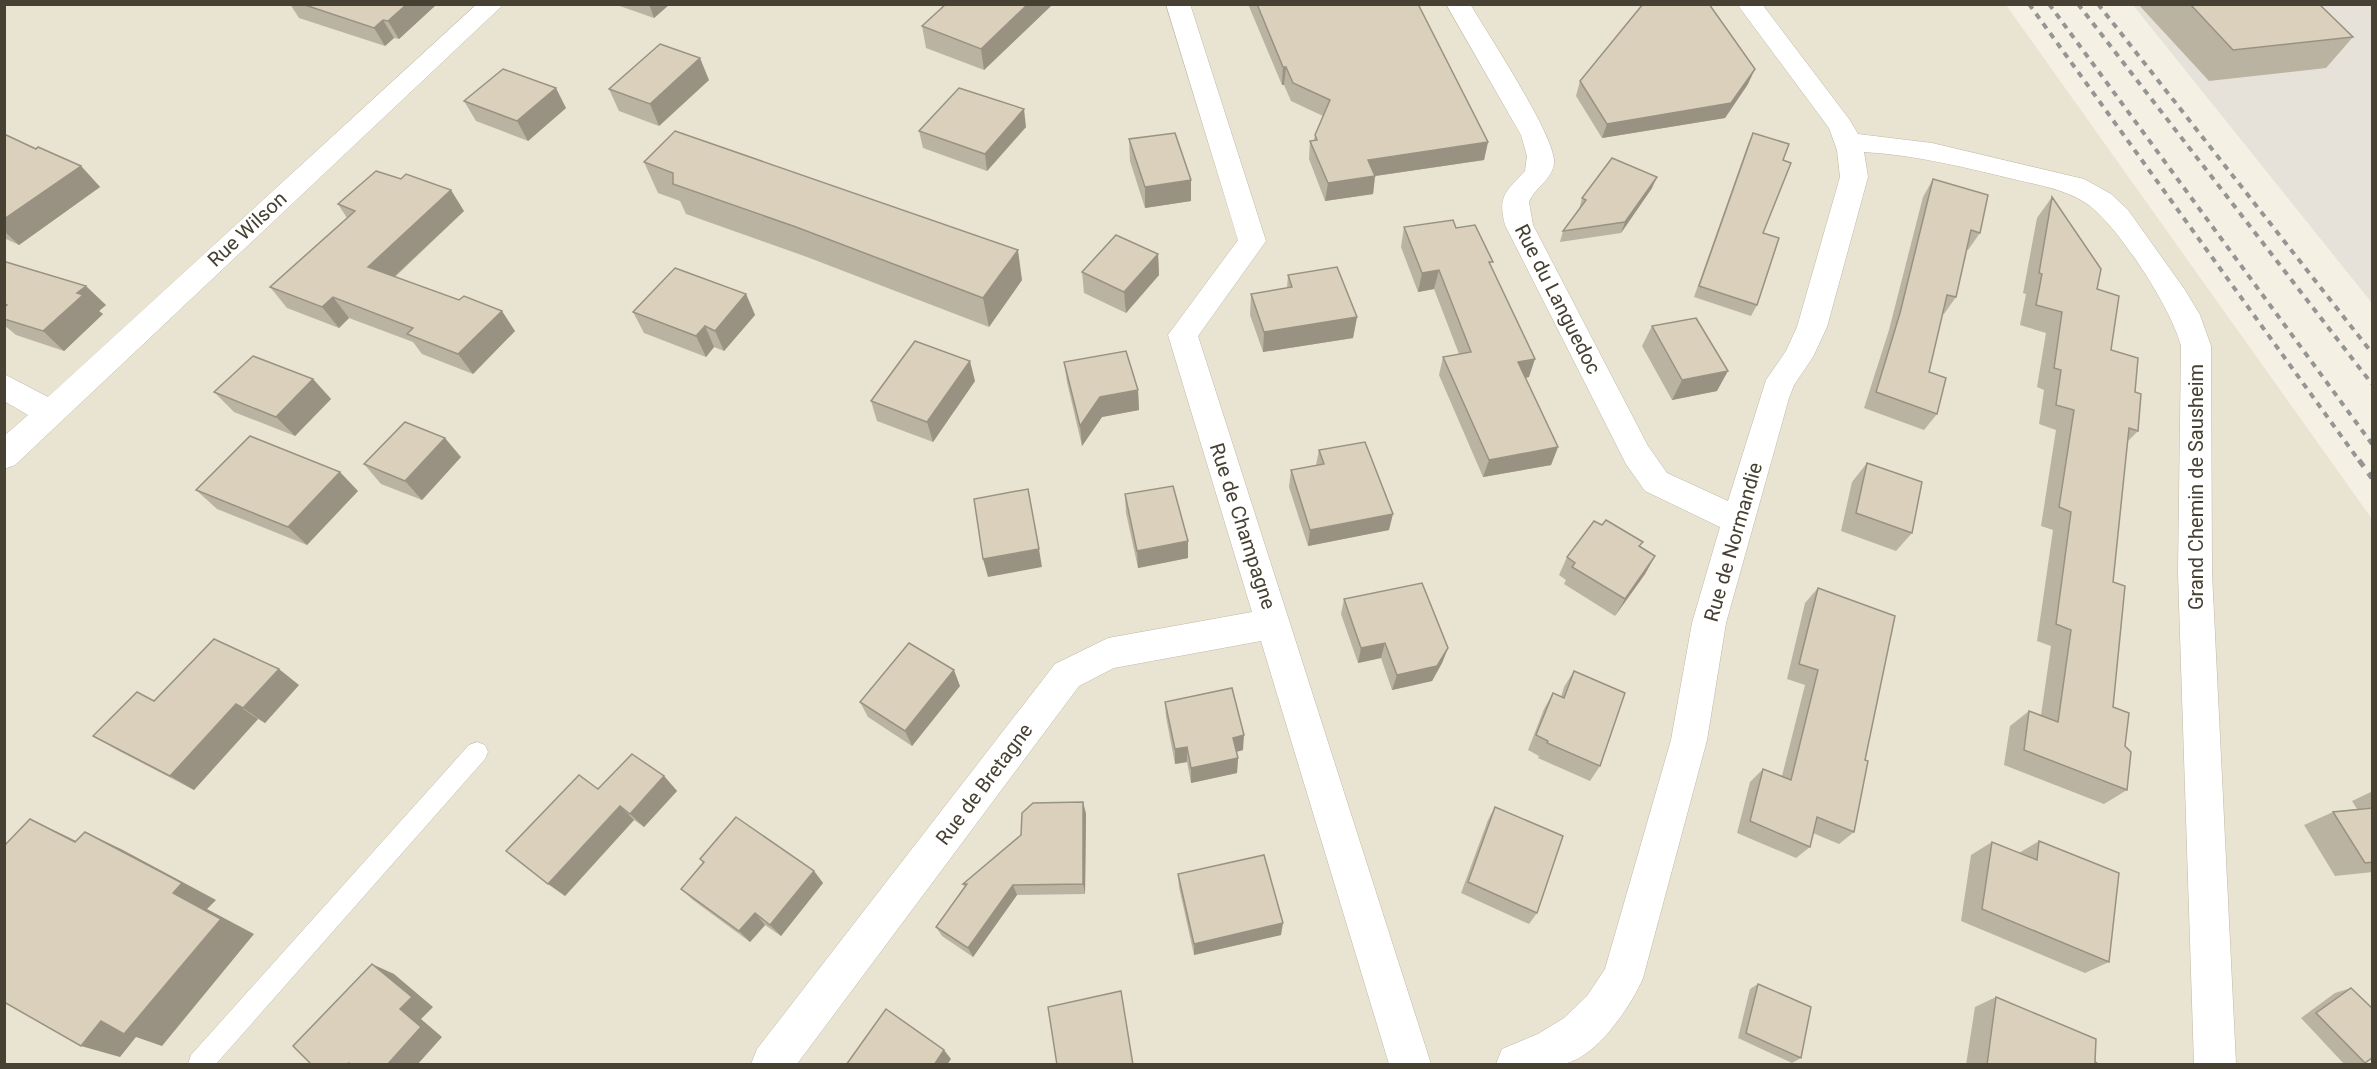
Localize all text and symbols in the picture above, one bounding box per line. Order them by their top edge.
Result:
street label: Rue Wilson [203,186,291,272]
street label: Rue du Languedoc [1510,220,1606,378]
street label: Grand Chemin de Sausheim [2184,364,2208,610]
street label: Rue de Champagne [1205,440,1281,612]
street label: Rue de Normandie [1699,460,1767,624]
street label: Rue de Bretagne [931,719,1037,849]

